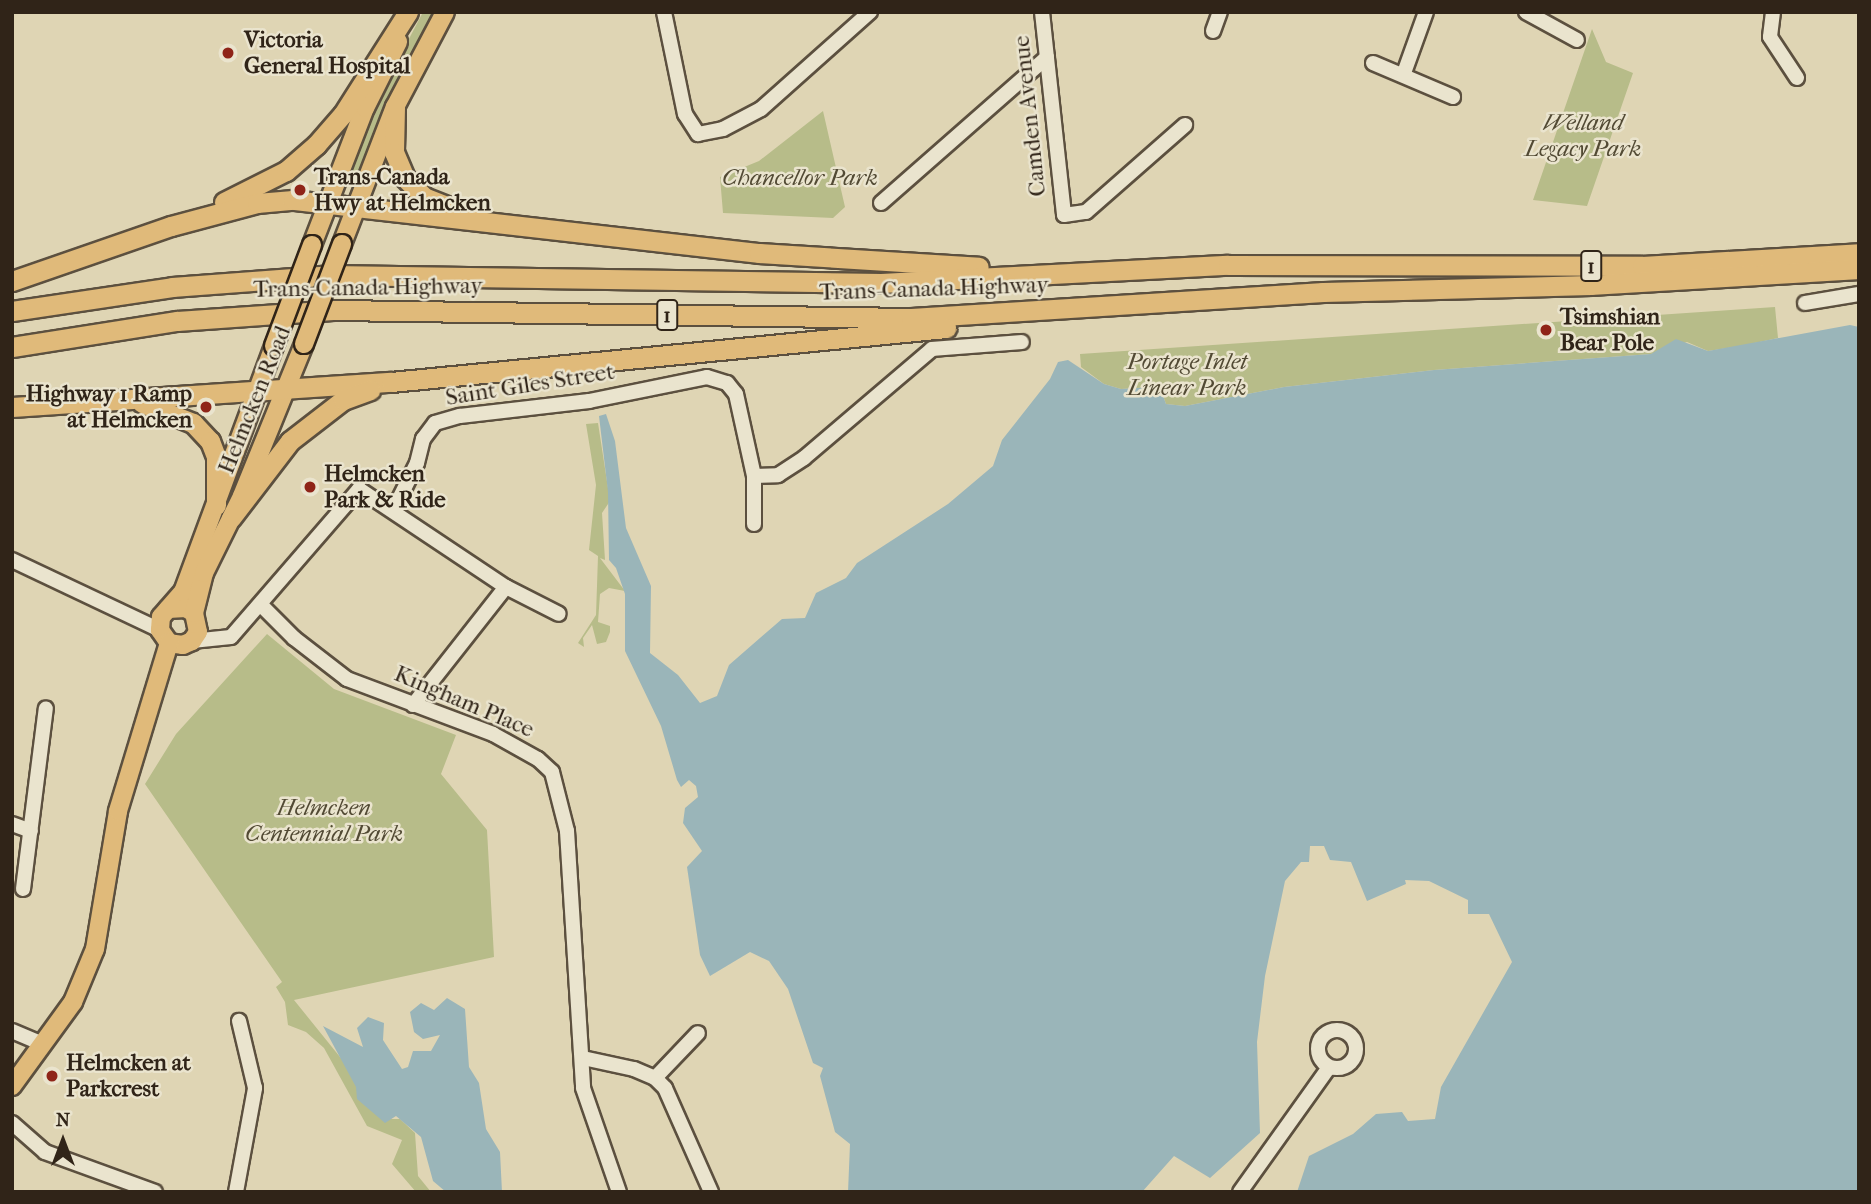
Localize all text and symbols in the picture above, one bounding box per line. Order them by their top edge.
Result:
place label: Victoria General Hospital [244,26,410,80]
street label: Camden Avenue [1008,34,1052,198]
marker: Victoria General Hospital [218,43,238,63]
park label: Welland Legacy Park [1525,109,1641,163]
place label: Trans-Canada Hwy at Helmcken [314,163,491,217]
park label: Chancellor Park [722,164,878,192]
marker: Trans-Canada Hwy at Helmcken [292,182,308,198]
road number: 1 [1579,248,1603,284]
street label: Trans-Canada Highway [819,271,1049,307]
street label: Trans-Canada Highway [253,272,483,304]
road number: 1 [655,298,679,332]
place label: Tsimshian Bear Pole [1560,303,1660,357]
street label: Helmcken Road [213,322,297,478]
marker: Tsimshian Bear Pole [1538,322,1554,338]
park label: Portage Inlet Linear Park [1127,348,1247,402]
street label: Saint Giles Street [444,358,616,412]
place label: Highway 1 Ramp at Helmcken [26,380,192,434]
marker: Highway 1 Ramp at Helmcken [198,399,214,415]
place label: Helmcken Park & Ride [324,460,446,514]
marker: Helmcken Park & Ride [302,479,318,495]
street label: Kingham Place [390,660,538,744]
park label: Helmcken Centennial Park [245,794,403,848]
place label: Helmcken at Parkcrest [66,1049,191,1103]
marker: Helmcken at Parkcrest [44,1068,60,1084]
north arrow [28,1106,98,1176]
text: N [56,1109,70,1131]

